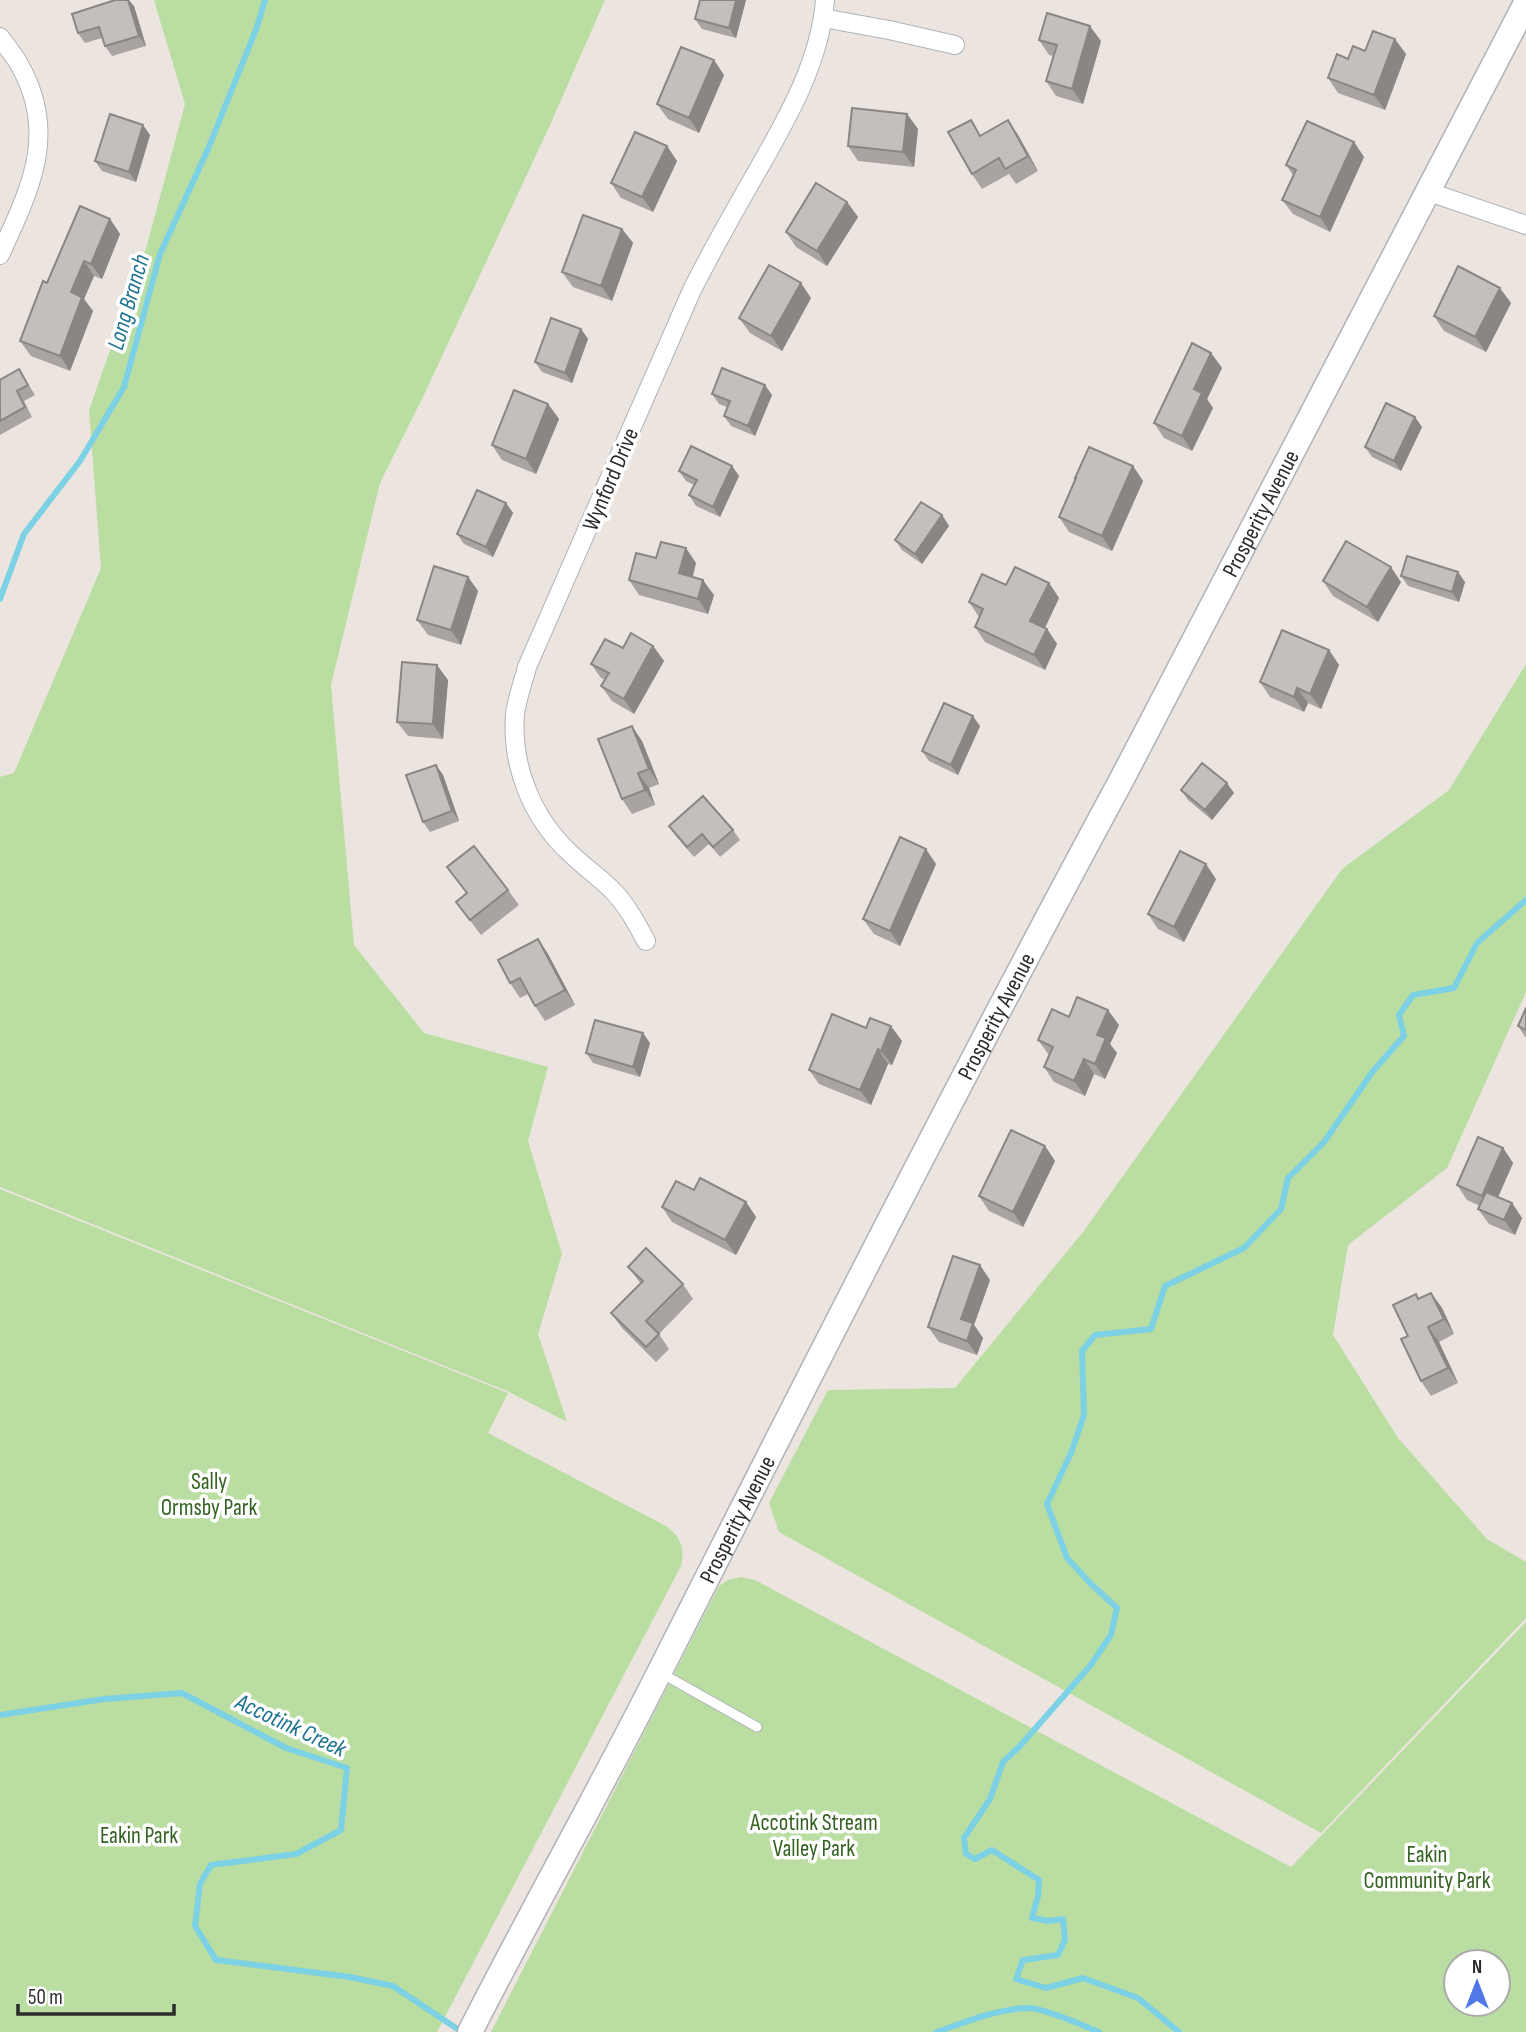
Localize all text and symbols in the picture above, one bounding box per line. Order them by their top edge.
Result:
water label: Long Branch [101,251,156,353]
street label: Wynford Drive [577,424,645,535]
street label: Prosperity Avenue [1217,446,1306,582]
street label: Prosperity Avenue [952,948,1042,1085]
street label: Prosperity Avenue [694,1451,782,1588]
park label: Sally Ormsby Park [161,1468,257,1522]
water label: Accotink Creek [230,1687,352,1764]
park label: Accotink Stream Valley Park [749,1809,878,1863]
park label: Eakin Park [100,1822,178,1850]
park label: Eakin Community Park [1363,1841,1491,1895]
north arrow [1442,1948,1512,2018]
text: N [1472,1956,1482,1979]
scale bar [18,1972,173,2016]
text: 50 m [28,1985,63,2010]

